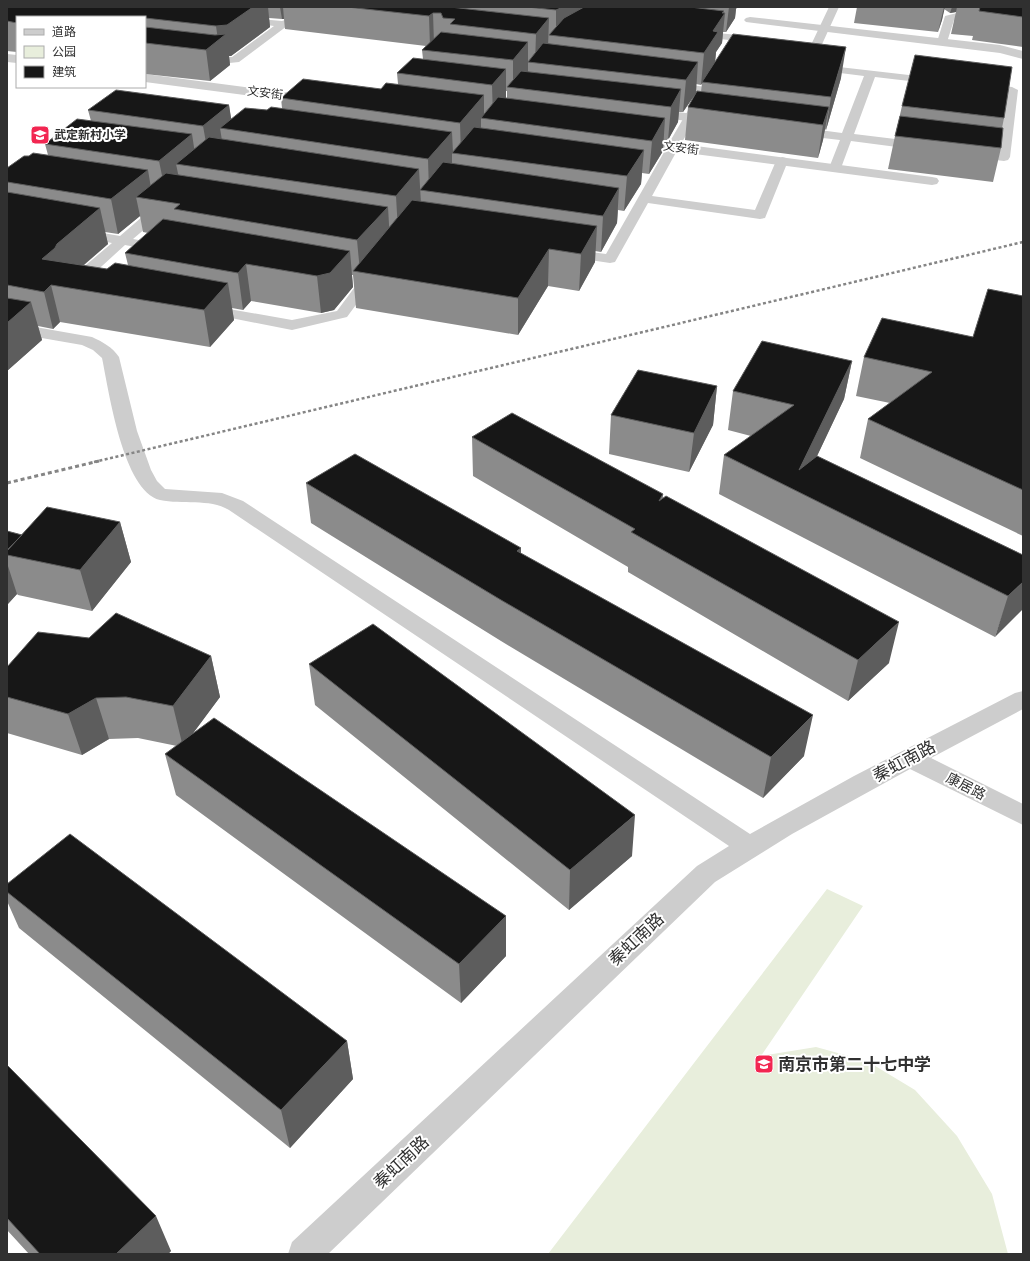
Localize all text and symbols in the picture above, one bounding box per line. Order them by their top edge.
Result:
legend [16,16,146,88]
text: 道路 [52,25,76,38]
text: 公园 [52,46,76,58]
text: 建筑 [52,65,76,78]
street label: 文安街 [246,84,284,101]
school or university icon: 武定新村小学 [29,124,51,146]
place label: 武定新村小学 [54,128,126,141]
street label: 文安街 [662,139,700,156]
street label: 秦虹南路 [870,737,938,785]
street label: 康居路 [944,770,988,803]
street label: 秦虹南路 [605,909,667,969]
school or university icon: 南京市第二十七中学 [753,1053,775,1075]
place label: 南京市第二十七中学 [778,1055,931,1073]
street label: 秦虹南路 [370,1132,432,1192]

